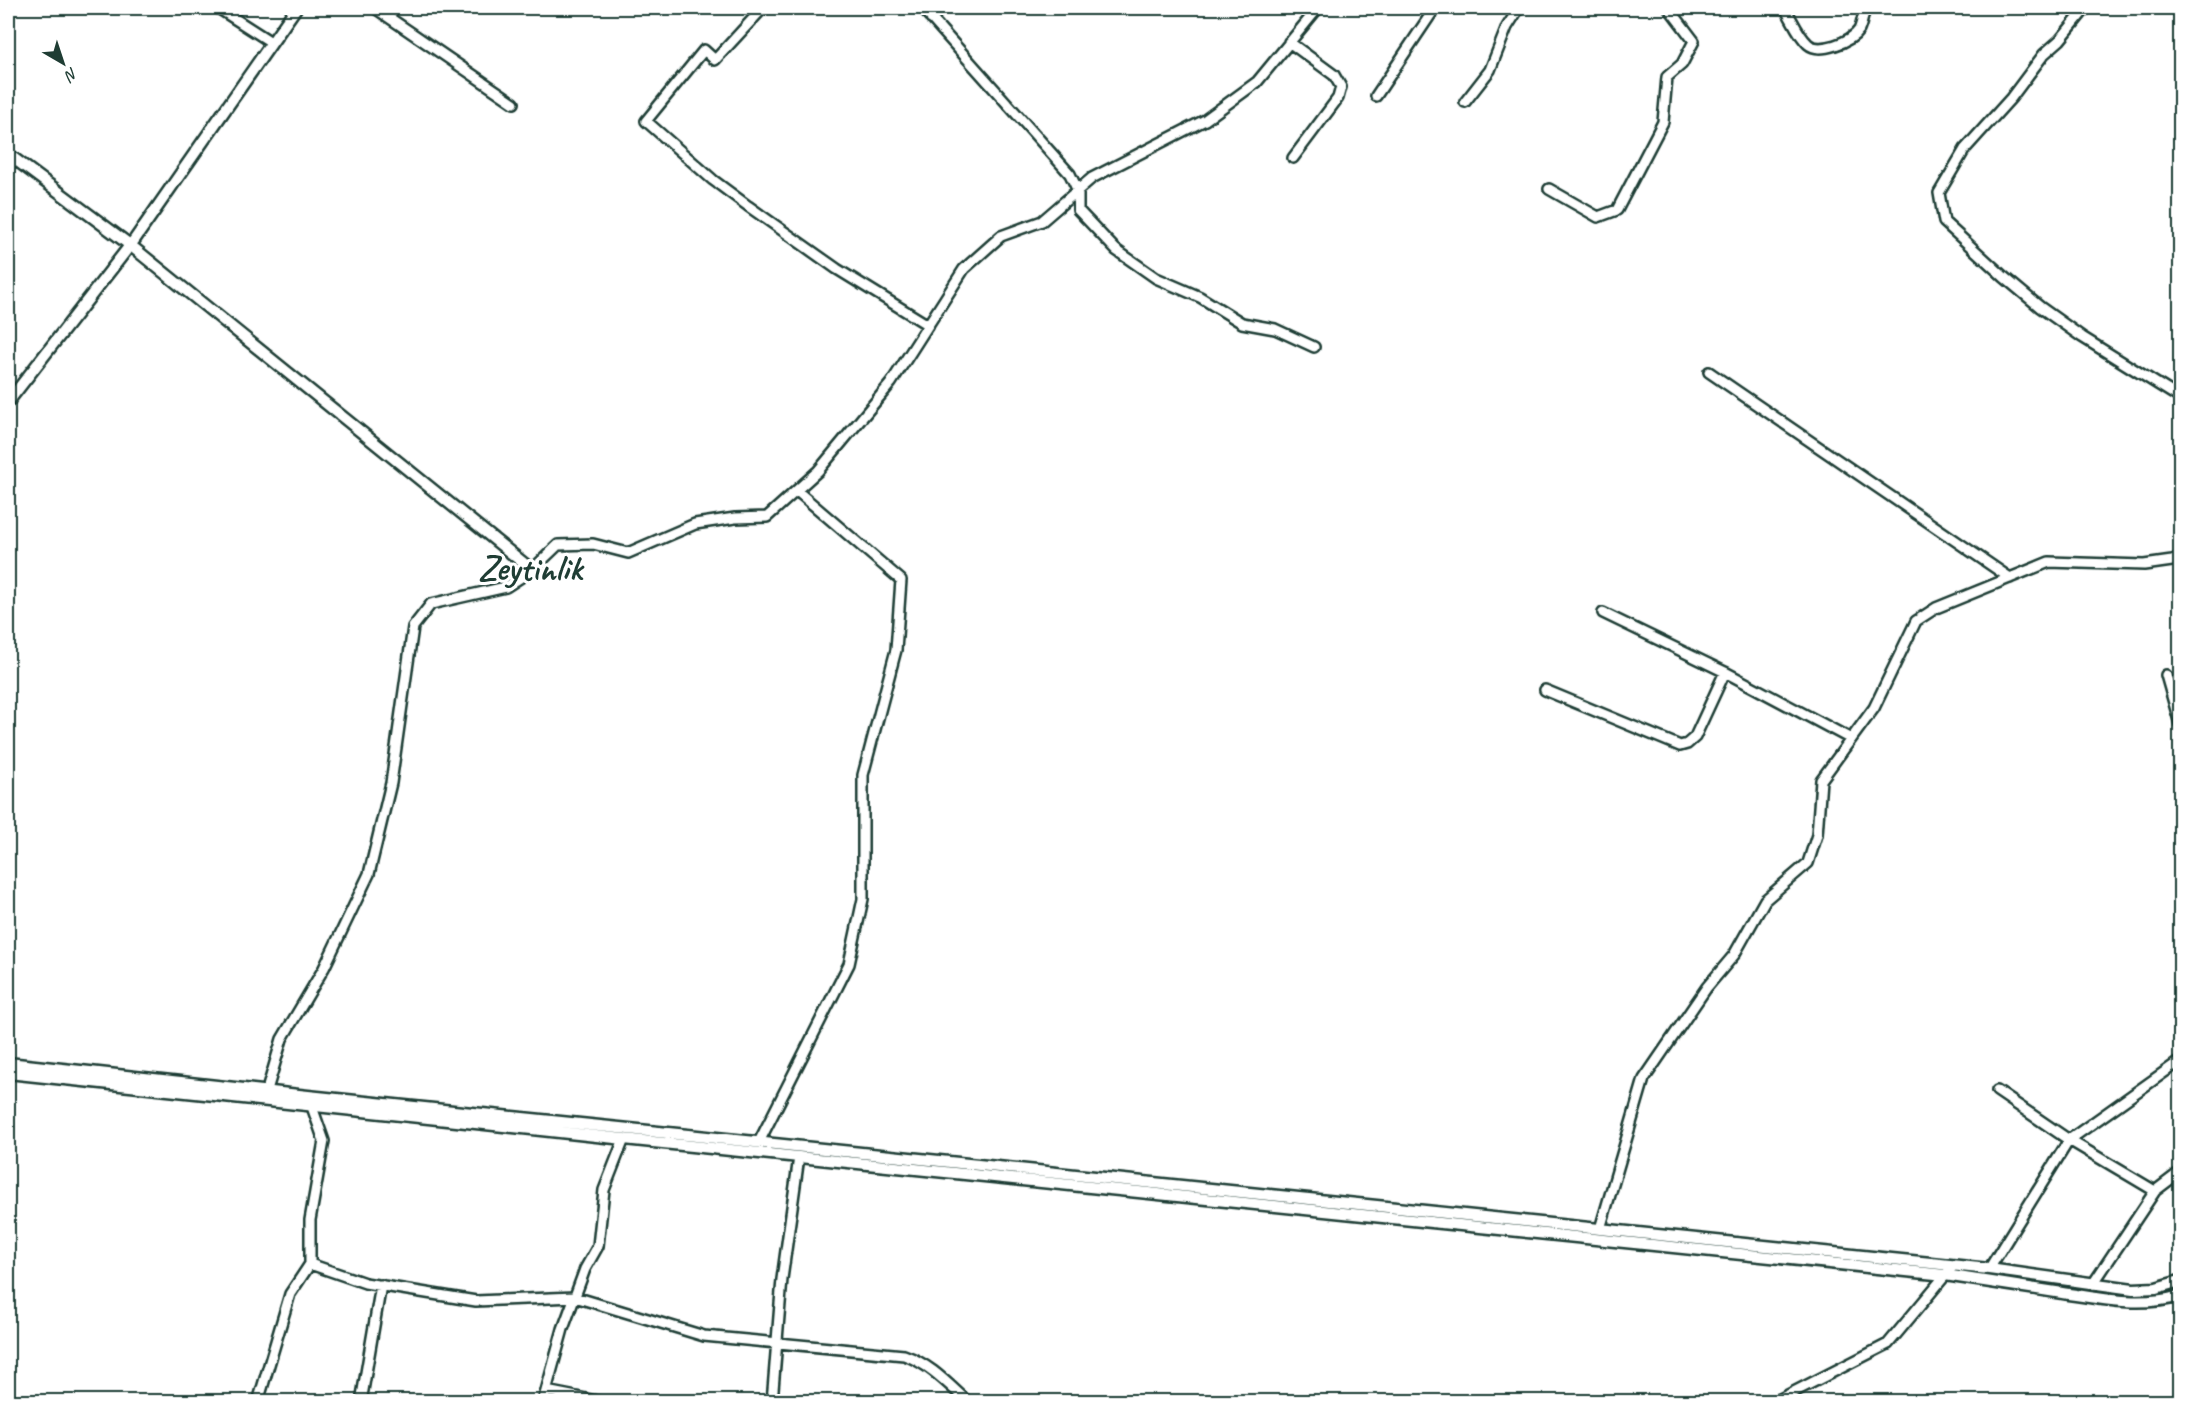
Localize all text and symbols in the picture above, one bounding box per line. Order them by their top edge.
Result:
north arrow [33,33,93,93]
text: N [59,63,82,87]
district label: Zeytinlik [478,545,586,591]

